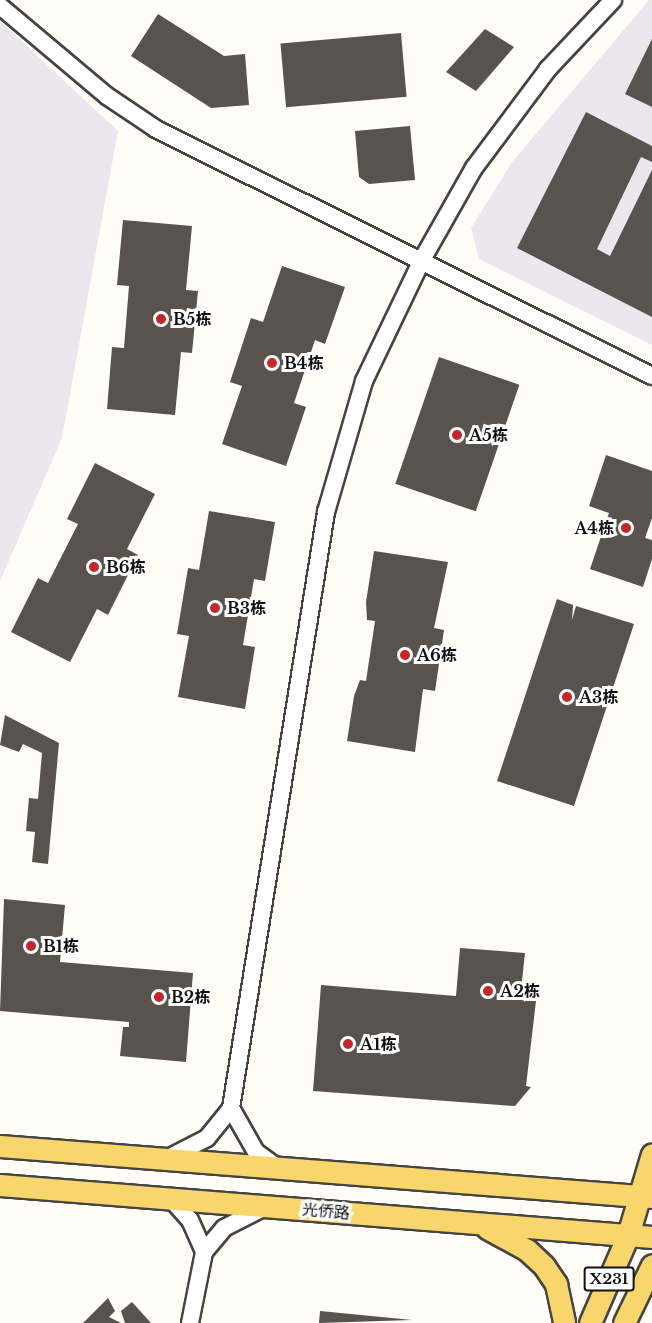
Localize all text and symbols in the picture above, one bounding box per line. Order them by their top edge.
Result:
place label: B5栋 [173,309,211,329]
marker: B5栋 [154,312,168,326]
place label: B4栋 [284,353,323,373]
marker: B4栋 [265,356,279,370]
place label: A5栋 [469,425,508,445]
marker: A5栋 [450,428,464,442]
place label: A4栋 [574,518,614,538]
marker: A4栋 [619,521,633,535]
place label: B6栋 [106,557,146,577]
marker: B6栋 [87,560,101,574]
place label: B3栋 [227,598,266,618]
marker: B3栋 [208,601,222,615]
place label: A6栋 [417,645,457,665]
marker: A6栋 [398,648,412,662]
place label: A3栋 [579,687,618,707]
marker: A3栋 [560,690,574,704]
place label: B1栋 [43,936,79,956]
marker: B1栋 [24,939,38,953]
place label: A2栋 [500,981,540,1001]
marker: A2栋 [481,984,495,998]
place label: B2栋 [171,987,210,1007]
marker: B2栋 [152,990,166,1004]
place label: A1栋 [360,1034,396,1054]
marker: A1栋 [341,1037,355,1051]
street label: 光侨路 [301,1199,351,1223]
road number: X231 [584,1267,634,1291]

